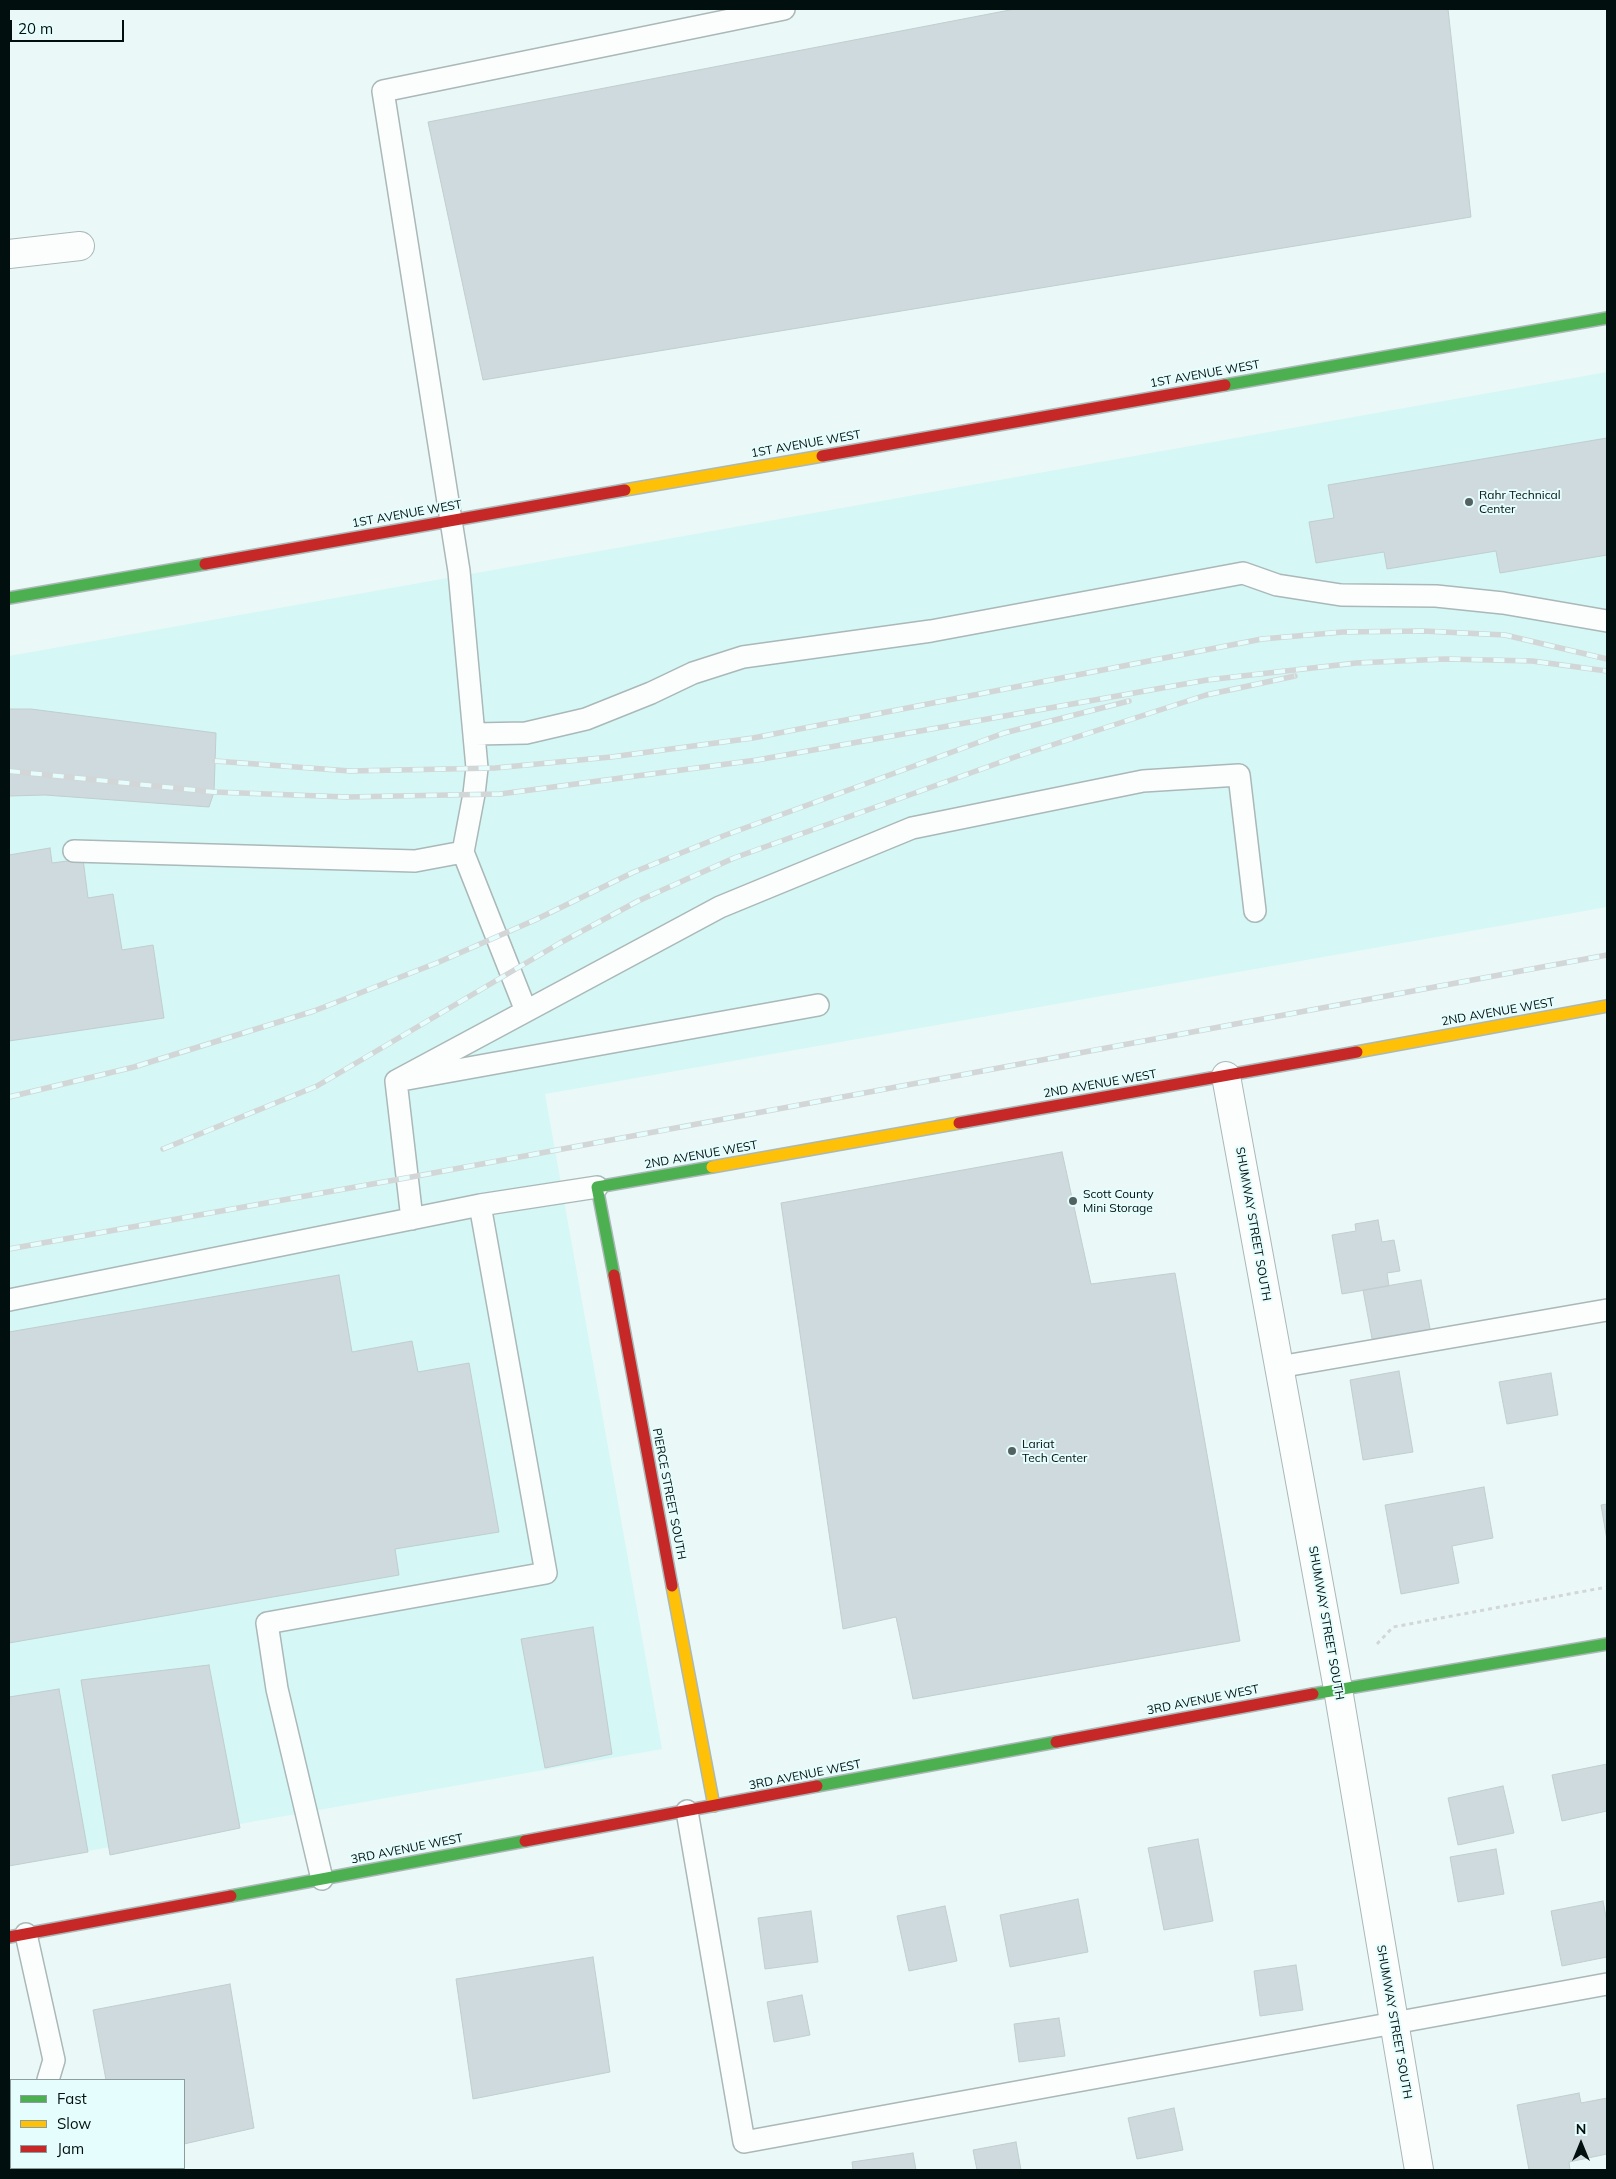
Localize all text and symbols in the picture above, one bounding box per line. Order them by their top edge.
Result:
scale bar [12,10,126,42]
text: 20 m [18,19,53,38]
street label: 1ST AVENUE WEST [1149,357,1261,391]
street label: 1ST AVENUE WEST [750,427,862,461]
place label: Rahr Technical Center [1479,488,1561,516]
marker: Rahr Technical Center [1463,496,1475,508]
street label: 1ST AVENUE WEST [351,497,463,531]
street label: 2ND AVENUE WEST [1440,995,1556,1029]
street label: 2ND AVENUE WEST [1042,1067,1158,1101]
street label: 2ND AVENUE WEST [643,1138,759,1172]
street label: SHUMWAY STREET SOUTH [1232,1146,1274,1302]
place label: Scott County Mini Storage [1083,1187,1154,1215]
marker: Scott County Mini Storage [1067,1195,1079,1207]
street label: PIERCE STREET SOUTH [649,1427,689,1561]
place label: Lariat Tech Center [1022,1437,1087,1465]
marker: Lariat Tech Center [1006,1445,1018,1457]
street label: SHUMWAY STREET SOUTH [1305,1545,1347,1701]
street label: 3RD AVENUE WEST [1146,1682,1260,1718]
street label: 3RD AVENUE WEST [748,1757,862,1793]
street label: 3RD AVENUE WEST [350,1831,464,1867]
street label: SHUMWAY STREET SOUTH [1373,1944,1415,2100]
legend [10,2079,185,2169]
text: Fast [57,2089,87,2108]
text: Slow [57,2114,91,2133]
north arrow [1556,2119,1606,2169]
text: N [1576,2120,1586,2138]
text: Jam [57,2139,84,2158]

